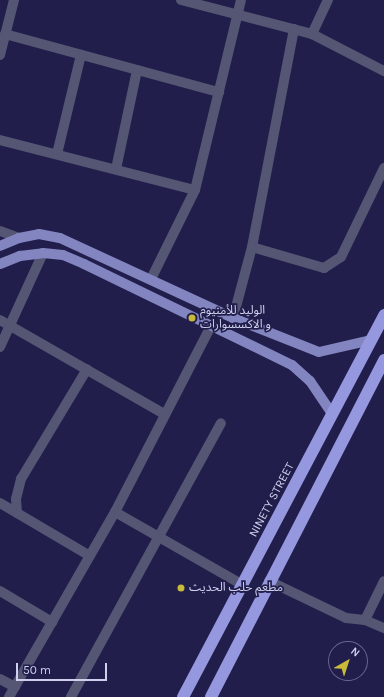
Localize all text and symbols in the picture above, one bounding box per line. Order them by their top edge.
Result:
place label: الوليد للأمنيوم و الاكسسوارات [200,304,271,332]
marker: الوليد للأمنيوم و الاكسسوارات [187,313,197,323]
street label: NINETY STREET [246,460,298,540]
place label: مطعم حلب الحديث [189,581,283,595]
marker: مطعم حلب الحديث [176,583,186,593]
north arrow [328,641,368,681]
text: N [348,645,362,660]
scale bar [18,655,109,681]
text: 50 m [23,663,51,677]

